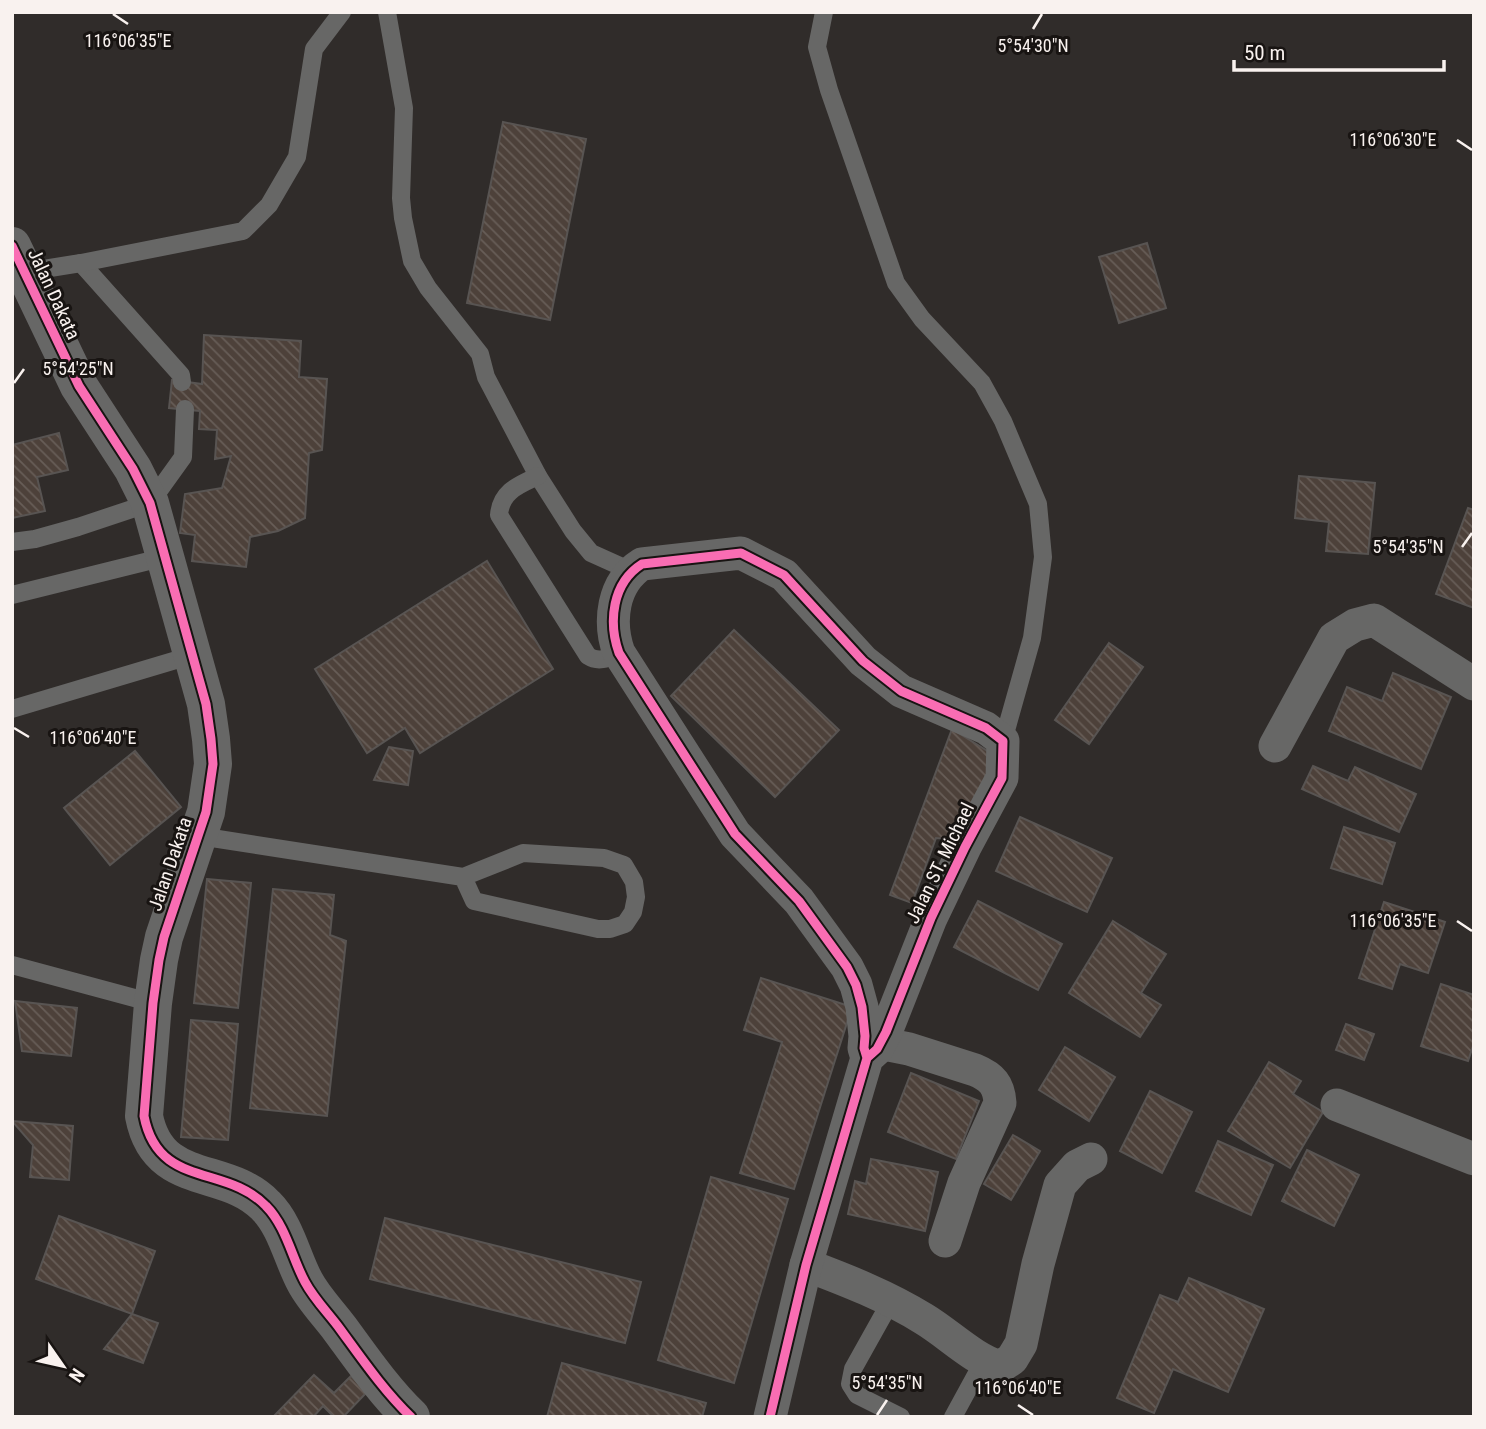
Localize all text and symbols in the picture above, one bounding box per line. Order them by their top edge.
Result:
scale bar [1234,28,1444,72]
text: 116°06'35"E [85,30,171,51]
text: 5°54'30"N [997,35,1069,56]
text: 50 m [1244,41,1285,65]
text: 116°06'30"E [1350,129,1436,150]
street label: Jalan Dakata [23,245,85,343]
text: 5°54'25"N [42,358,114,379]
text: 5°54'35"N [1372,536,1444,557]
text: 116°06'40"E [50,727,136,748]
street label: Jalan ST. Michael [901,799,979,927]
street label: Jalan Dakata [143,814,197,914]
text: 116°06'35"E [1350,910,1436,931]
north arrow [28,1331,98,1401]
text: N [64,1364,89,1386]
text: 5°54'35"N [851,1372,923,1393]
text: 116°06'40"E [975,1377,1061,1398]

